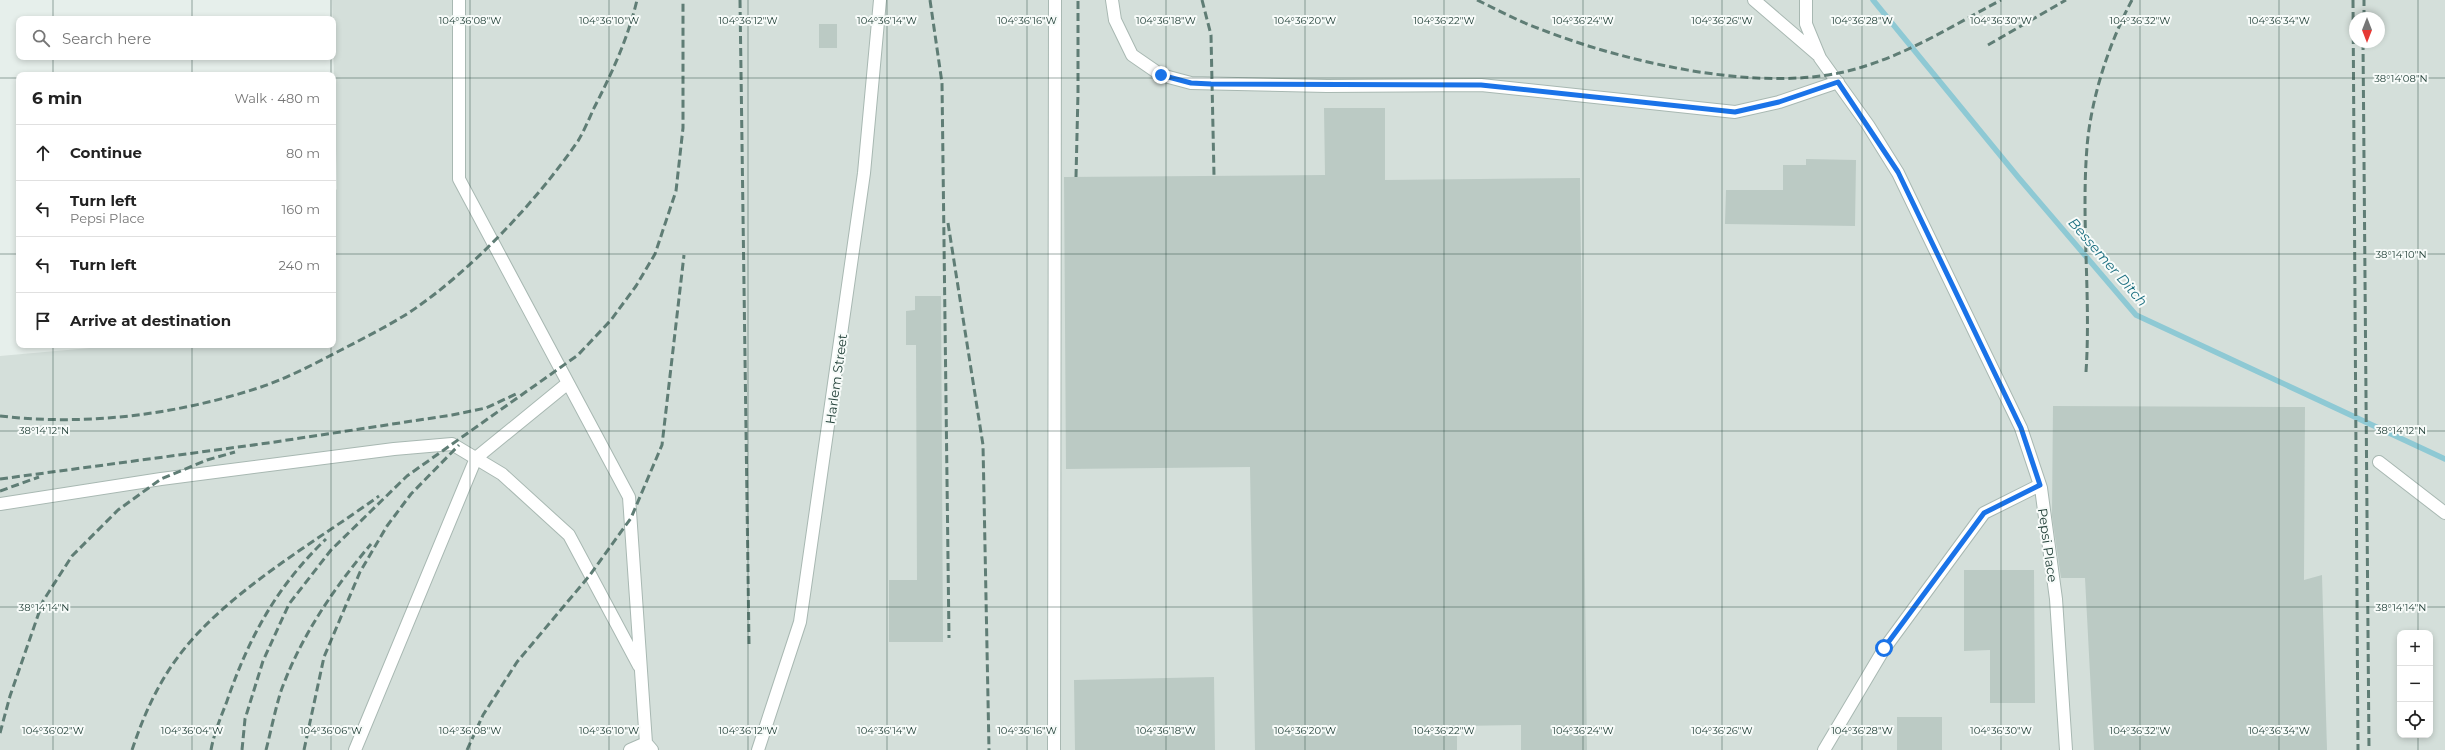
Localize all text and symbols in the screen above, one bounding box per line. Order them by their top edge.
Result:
north arrow [2349,12,2385,48]
text: 104°36'08"W [439,14,501,27]
text: 104°36'10"W [579,14,639,27]
text: 104°36'12"W [718,14,778,27]
text: 104°36'14"W [857,14,917,27]
text: 104°36'16"W [997,14,1057,27]
text: 104°36'18"W [1136,14,1196,27]
text: 104°36'20"W [1274,14,1336,27]
text: 104°36'22"W [1413,14,1475,27]
text: 104°36'24"W [1552,14,1614,27]
text: 104°36'26"W [1691,14,1753,27]
text: 104°36'28"W [1831,14,1893,27]
text: 104°36'30"W [1970,14,2032,27]
text: 104°36'32"W [2110,14,2170,27]
text: 104°36'34"W [2248,14,2310,27]
search box [16,16,336,60]
icon: search [30,27,52,49]
text: Search here [62,29,151,48]
route end [1152,66,1170,84]
text: 38°14'08"N [2374,72,2428,85]
text: 6 min [32,88,82,108]
text: Walk · 480 m [234,90,320,106]
icon: ahead [32,142,54,164]
text: Continue [70,143,142,162]
text: 80 m [286,145,320,161]
text: Turn left [70,191,137,210]
icon: left [32,198,54,220]
text: 160 m [282,201,320,217]
text: Pepsi Place [70,210,145,226]
water label: Bessemer Ditch [2065,214,2151,310]
text: 38°14'10"N [2375,248,2427,261]
icon: left [32,254,54,276]
text: Turn left [70,255,137,274]
text: 240 m [279,257,320,273]
icon: arrive [32,310,54,332]
text: Arrive at destination [70,311,231,330]
street label: Harlem Street [822,333,850,425]
text: 38°14'12"N [19,424,69,437]
text: 38°14'12"N [2376,424,2426,437]
street label: Pepsi Place [2035,507,2061,583]
text: 38°14'14"N [19,601,69,614]
text: 38°14'14"N [2376,601,2426,614]
map controls [2397,630,2433,738]
button: + [2397,630,2433,666]
route start [1875,639,1893,657]
button: − [2397,666,2433,702]
button: locate [2397,702,2433,738]
text: 104°36'02"W [22,724,84,737]
text: 104°36'04"W [161,724,223,737]
text: 104°36'06"W [300,724,362,737]
text: 104°36'08"W [439,724,501,737]
text: 104°36'10"W [579,724,639,737]
text: 104°36'12"W [718,724,778,737]
text: 104°36'14"W [857,724,917,737]
text: 104°36'16"W [997,724,1057,737]
text: 104°36'18"W [1136,724,1196,737]
text: 104°36'20"W [1274,724,1336,737]
text: 104°36'22"W [1413,724,1475,737]
text: 104°36'24"W [1552,724,1614,737]
text: 104°36'26"W [1691,724,1753,737]
text: 104°36'28"W [1831,724,1893,737]
text: 104°36'30"W [1970,724,2032,737]
text: 104°36'32"W [2110,724,2170,737]
text: 104°36'34"W [2248,724,2310,737]

